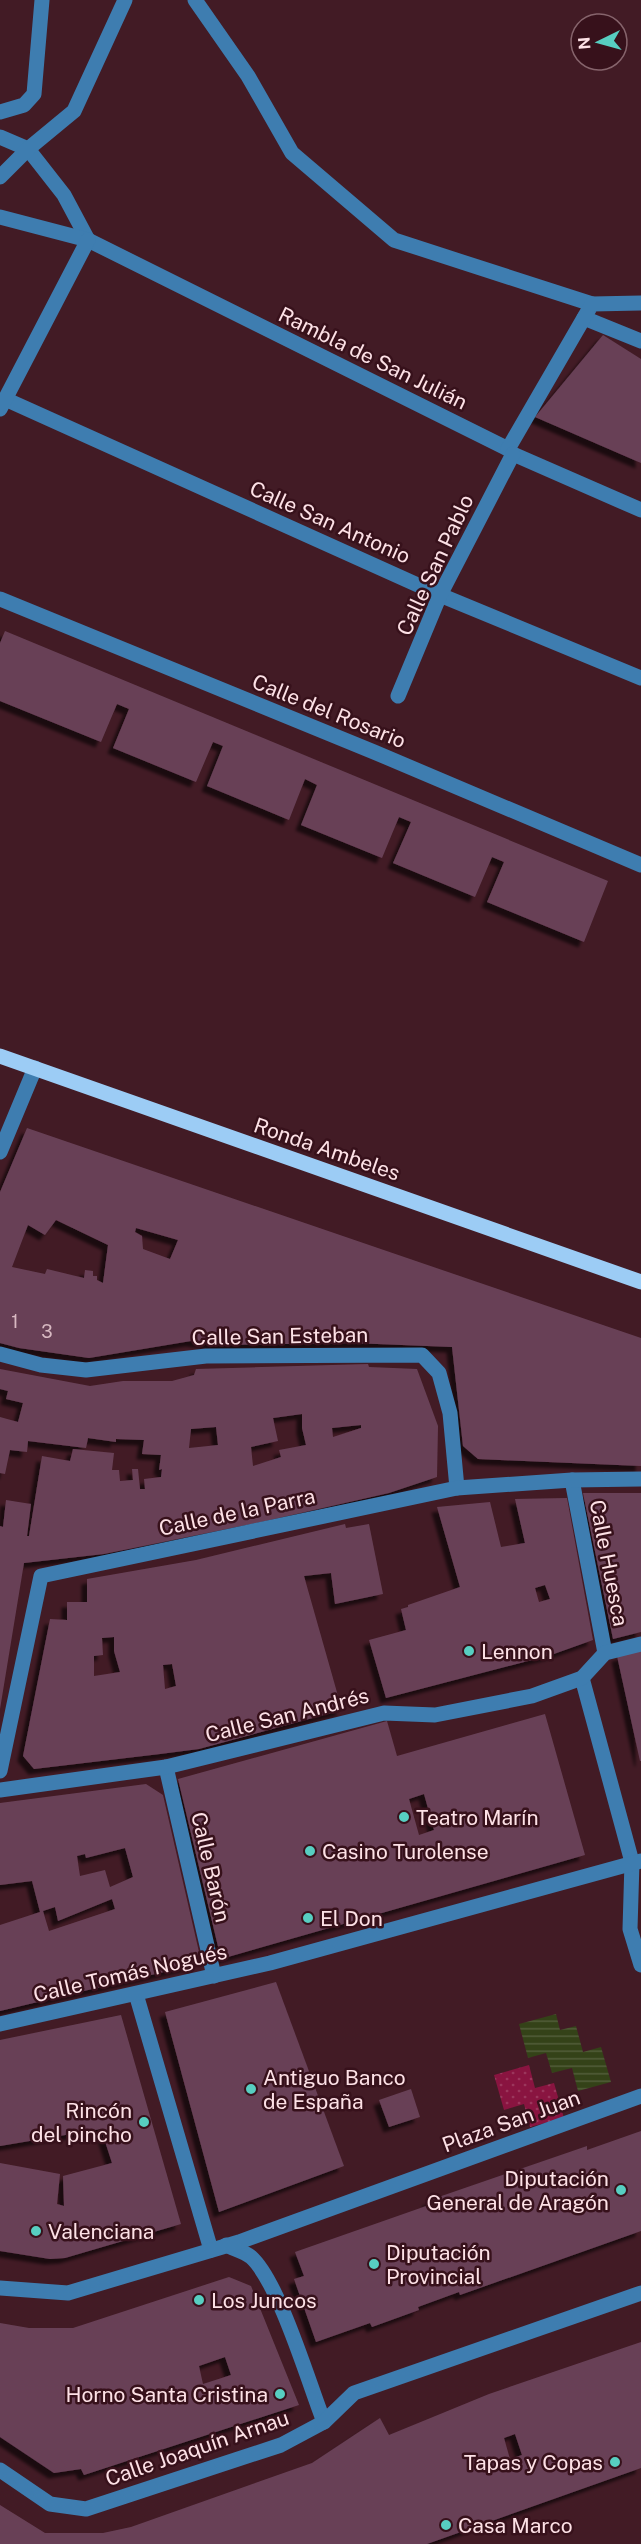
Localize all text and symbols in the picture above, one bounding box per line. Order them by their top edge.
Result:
north arrow [569,12,629,72]
text: N [575,36,595,50]
street label: Rambla de San Julián [275,301,471,415]
street label: Calle San Antonio [246,475,414,569]
street label: Calle San Pablo [391,491,479,639]
street label: Calle del Rosario [249,669,409,753]
street label: Ronda Ambeles [251,1112,403,1186]
house number: 1 [11,1311,19,1332]
house number: 3 [41,1321,53,1342]
street label: Calle San Esteban [191,1322,369,1350]
street label: Calle de la Parra [157,1483,317,1541]
street label: Calle Huesca [584,1498,634,1628]
place label: Lennon [481,1639,553,1664]
marker: Lennon [462,1644,476,1658]
street label: Calle San Andrés [203,1683,371,1747]
place label: Teatro Marín [416,1805,539,1830]
street label: Calle Barón [186,1809,236,1925]
marker: Teatro Marín [397,1810,411,1824]
place label: Casino Turolense [322,1839,489,1864]
marker: Casino Turolense [303,1844,317,1858]
place label: El Don [320,1906,383,1931]
marker: El Don [301,1911,315,1925]
street label: Calle Tomás Nogués [31,1939,229,2007]
place label: Antiguo Banco de España [263,2065,406,2114]
marker: Antiguo Banco de España [244,2082,258,2096]
street label: Plaza San Juan [439,2084,583,2158]
place label: Rincón del pincho [31,2098,132,2147]
marker: Rincón del pincho [137,2115,151,2129]
place label: Diputación General de Aragón [427,2166,609,2215]
marker: Diputación General de Aragón [614,2183,628,2197]
place label: Valenciana [48,2219,154,2244]
marker: Valenciana [29,2224,43,2238]
place label: Diputación Provincial [386,2240,491,2289]
marker: Diputación Provincial [367,2257,381,2271]
place label: Los Juncos [211,2288,317,2313]
marker: Los Juncos [192,2293,206,2307]
place label: Horno Santa Cristina [65,2382,268,2407]
marker: Horno Santa Cristina [273,2387,287,2401]
street label: Calle Joaquín Arnau [102,2405,292,2491]
place label: Tapas y Copas [464,2450,603,2475]
marker: Tapas y Copas [608,2455,622,2469]
place label: Casa Marco [458,2513,573,2538]
marker: Casa Marco [439,2518,453,2532]

